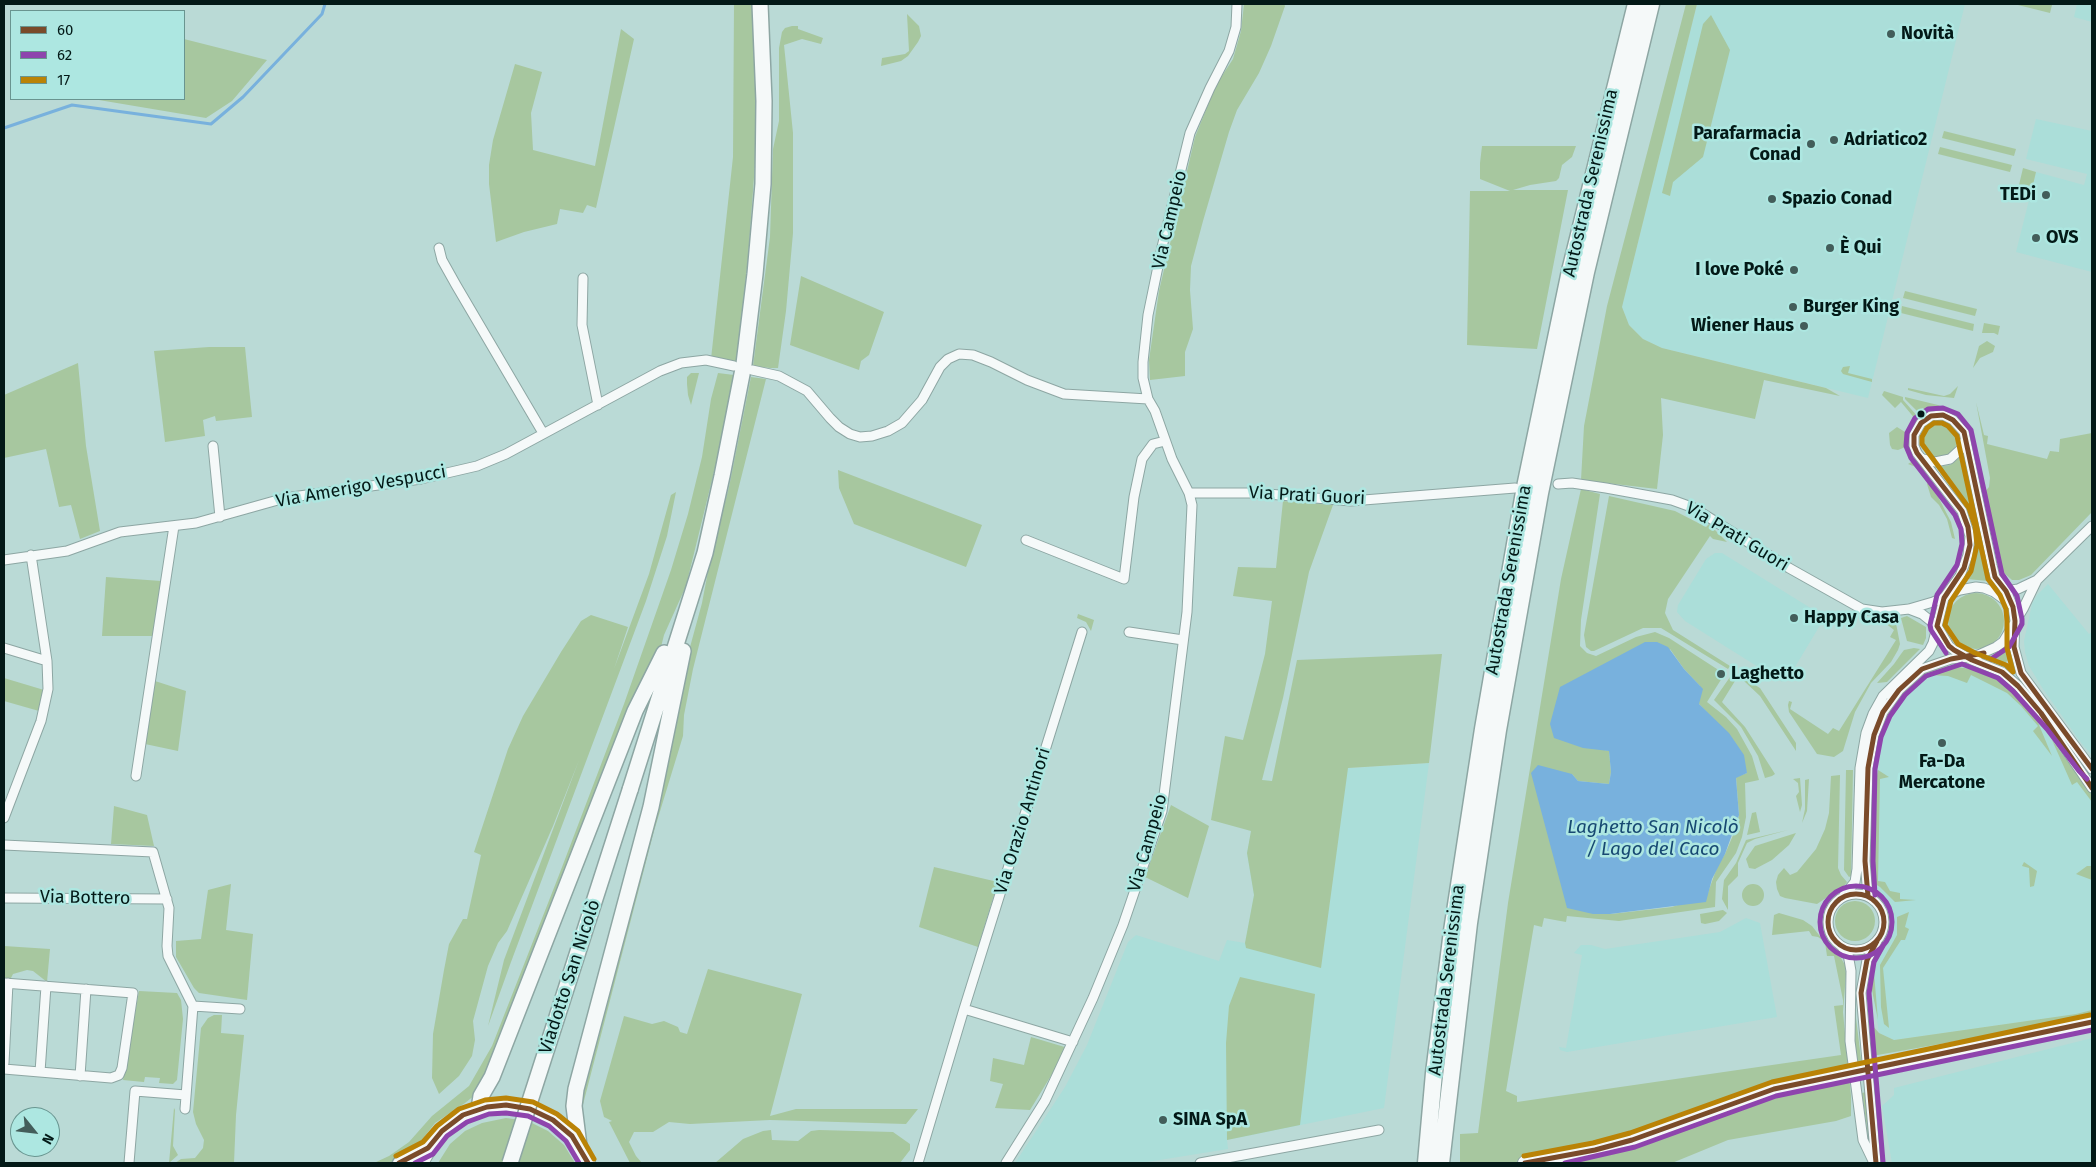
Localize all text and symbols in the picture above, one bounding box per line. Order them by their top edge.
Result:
legend [10,10,185,100]
text: 60 [57,21,73,39]
place label: Novità [1901,23,1954,45]
marker: Novità [1885,28,1897,40]
text: 62 [57,46,72,64]
text: 17 [57,71,70,89]
street label: Autostrada Serenissima [1559,87,1623,279]
place label: Parafarmacia Conad [1693,123,1801,166]
place label: Adriatico2 [1844,129,1927,151]
marker: Adriatico2 [1828,134,1840,146]
marker: Parafarmacia Conad [1805,138,1817,150]
street label: Via Campeio [1148,168,1192,272]
place label: TEDi [2000,184,2036,206]
place label: Spazio Conad [1782,188,1892,210]
marker: TEDi [2040,189,2052,201]
marker: Spazio Conad [1766,193,1778,205]
place label: OVS [2046,227,2079,249]
marker: OVS [2030,232,2042,244]
place label: È Qui [1840,237,1882,259]
marker: È Qui [1824,242,1836,254]
place label: I love Poké [1695,259,1784,281]
marker: I love Poké [1788,264,1800,276]
place label: Burger King [1803,296,1899,318]
marker: Burger King [1787,301,1799,313]
place label: Wiener Haus [1691,315,1794,337]
marker: Wiener Haus [1798,320,1810,332]
unlabelled marker [1916,409,1926,419]
street label: Via Amerigo Vespucci [274,461,448,513]
street label: Via Prati Guori [1248,482,1366,510]
street label: Autostrada Serenissima [1482,483,1536,677]
street label: Via Prati Guori [1681,498,1793,576]
place label: Happy Casa [1804,607,1899,629]
marker: Happy Casa [1788,612,1800,624]
place label: Laghetto [1731,663,1804,685]
marker: Laghetto [1715,668,1727,680]
marker: Fa-Da Mercatone [1936,737,1948,749]
street label: Via Orazio Antinori [990,745,1056,897]
place label: Fa-Da Mercatone [1899,751,1985,794]
street label: Via Campeio [1124,792,1172,894]
water label: Laghetto San Nicolò / Lago del Caco [1567,817,1739,861]
street label: Autostrada Serenissima [1425,883,1469,1077]
street label: Via Bottero [40,886,130,910]
street label: Viadotto San Nicolò [535,897,605,1057]
north arrow [10,1107,60,1157]
place label: SINA SpA [1173,1109,1247,1131]
marker: SINA SpA [1157,1114,1169,1126]
text: N [38,1131,57,1147]

